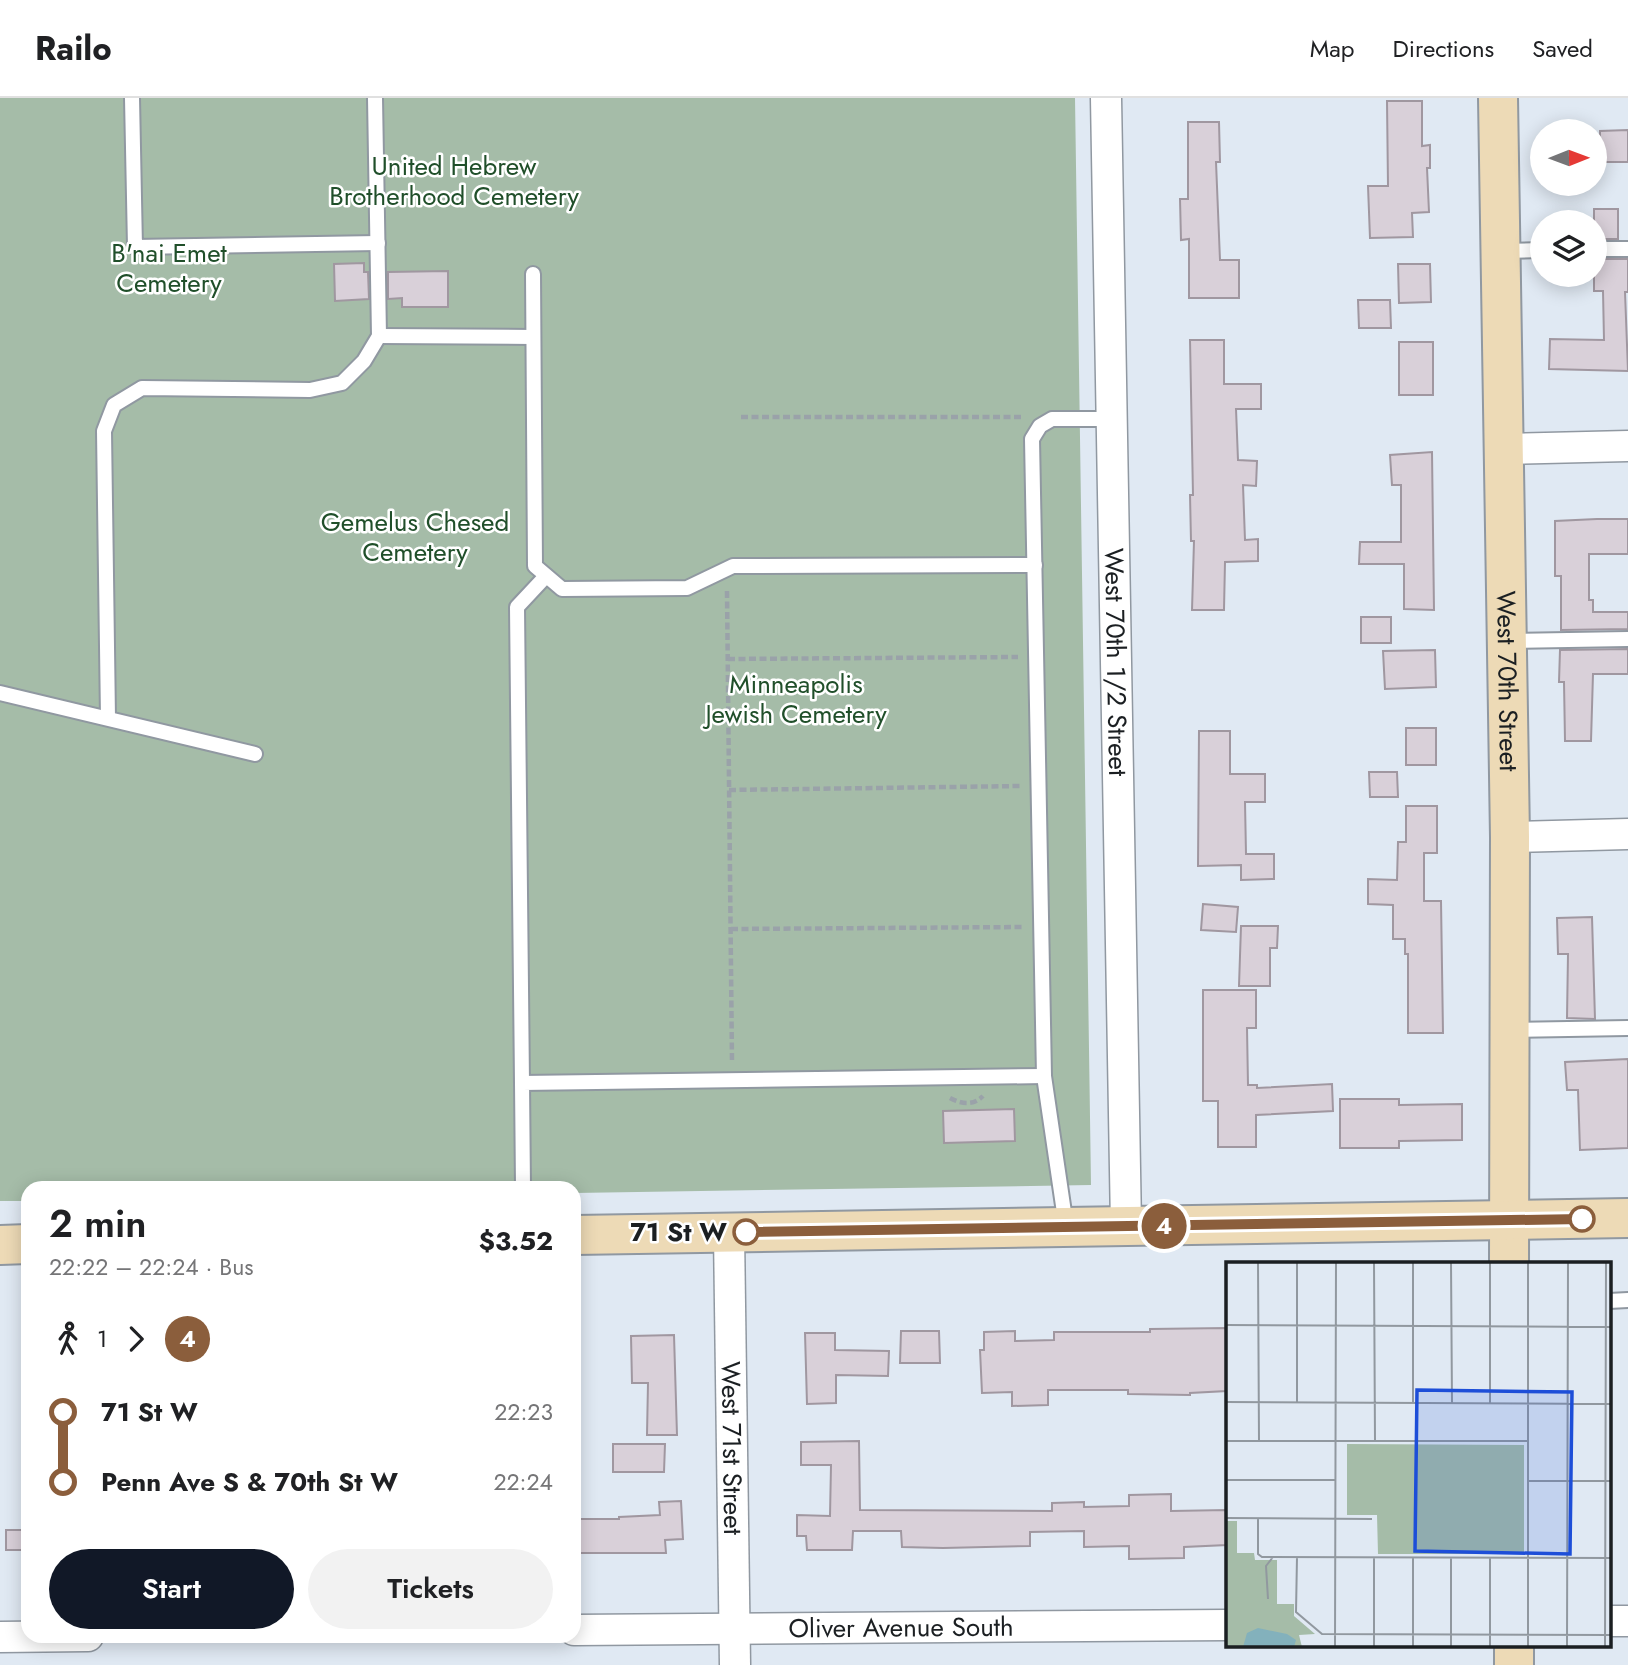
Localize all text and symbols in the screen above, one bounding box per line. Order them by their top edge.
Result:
text: Railo [35,25,112,72]
text: Map [1310,31,1355,66]
text: Directions [1393,31,1494,66]
text: Saved [1532,31,1593,66]
north arrow [1530,119,1606,196]
map controls [1530,119,1607,287]
park label: United Hebrew Brotherhood Cemetery [329,147,579,215]
button: layers [1530,210,1607,287]
park label: B'nai Emet Cemetery [111,234,228,302]
park label: Gemelus Chesed Cemetery [321,503,509,571]
street label: West 70th 1/2 Street [1095,547,1137,777]
street label: West 70th Street [1487,590,1528,772]
park label: Minneapolis Jewish Cemetery [702,665,887,733]
text: 2 min [49,1196,147,1251]
line badge: 4 [1141,1203,1187,1249]
unlabelled marker [1569,1206,1595,1232]
text: 4 [1156,1208,1172,1243]
place label: 71 St W [630,1213,727,1251]
marker: 71 St W [733,1219,759,1245]
text: $3.52 [479,1222,553,1260]
text: 22:22 – 22:24 · Bus [49,1250,254,1284]
inset map [1226,1262,1610,1648]
icon: walk [49,1320,87,1358]
icon: forward [117,1320,155,1358]
text: 4 [179,1321,196,1356]
text: 1 [97,1322,107,1356]
street label: West 71st Street [712,1361,752,1536]
text: 71 St W [101,1393,198,1431]
text: 22:23 [494,1395,553,1429]
text: Penn Ave S & 70th St W [101,1463,398,1501]
text: 22:24 [493,1465,553,1499]
button: Start [49,1549,294,1629]
button: Tickets [308,1549,553,1629]
street label: Oliver Avenue South [788,1608,1014,1647]

